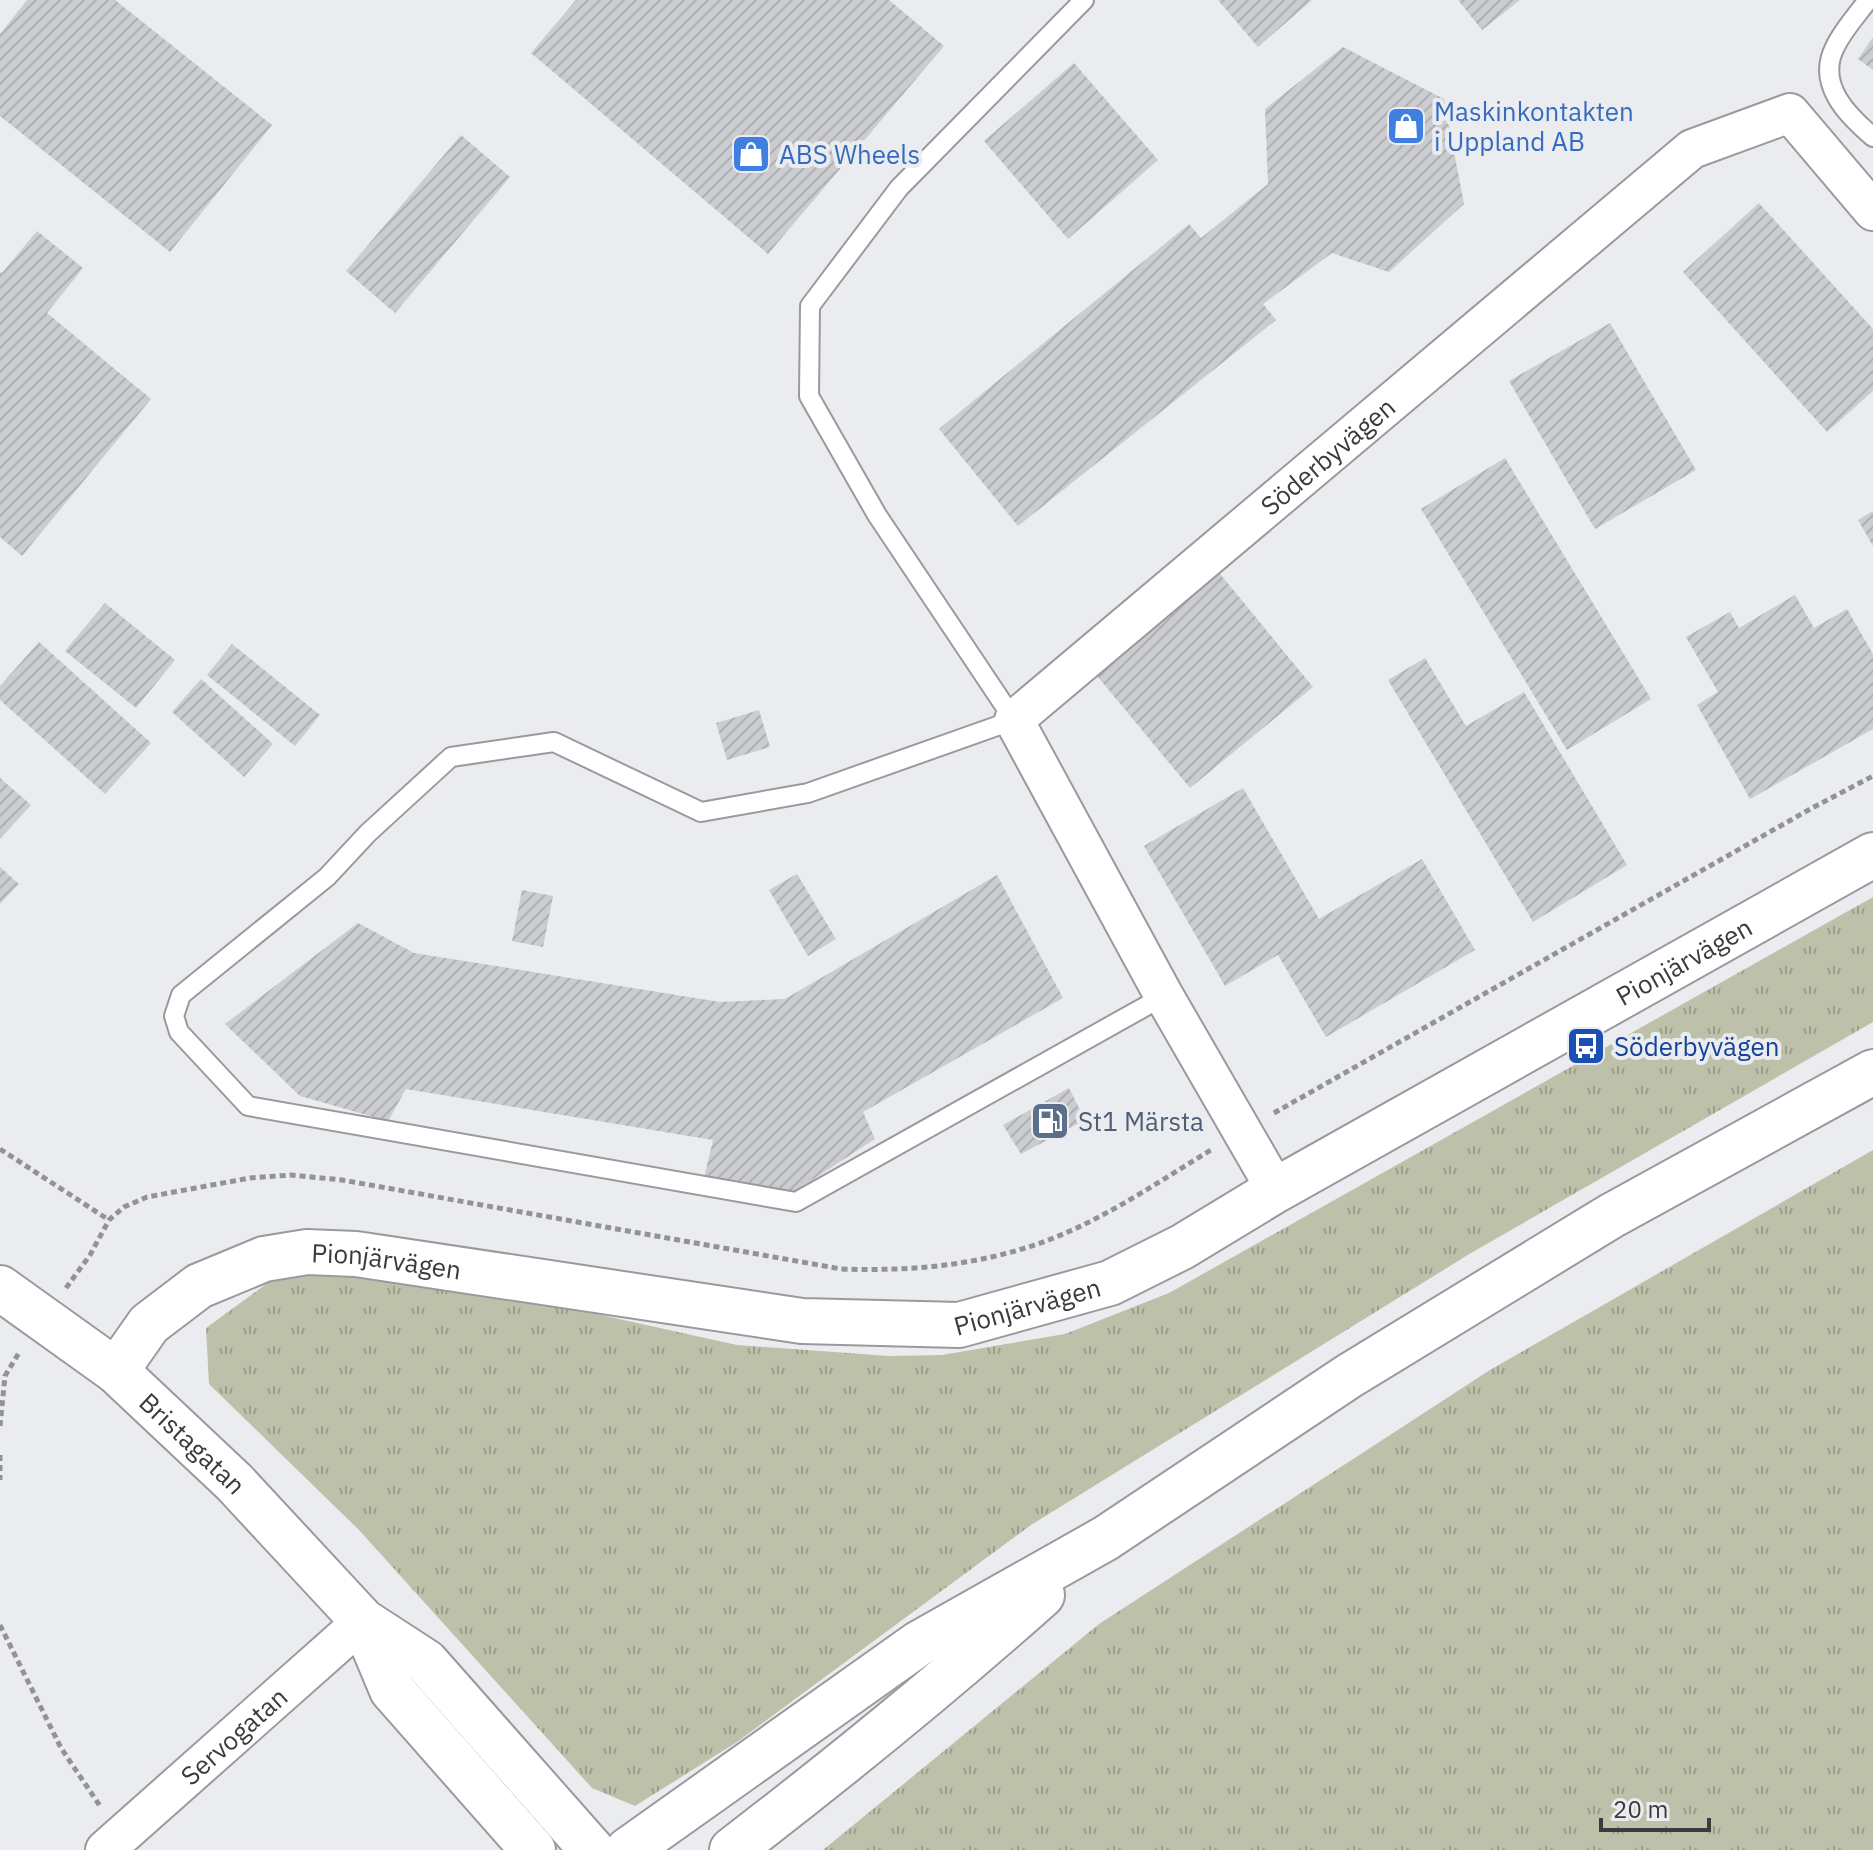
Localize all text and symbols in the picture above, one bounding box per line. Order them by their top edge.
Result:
place label: Maskinkontakten i Uppland AB [1434,94,1634,158]
shop icon: Maskinkontakten i Uppland AB [1385,105,1427,147]
shop icon: ABS Wheels [730,133,772,175]
place label: ABS Wheels [779,137,920,171]
street label: Söderbyvägen [1253,390,1402,522]
street label: Pionjärvägen [1610,909,1758,1013]
bus stop icon: Söderbyvägen [1565,1025,1607,1067]
place label: Söderbyvägen [1614,1029,1780,1063]
fuel station icon: St1 Märsta [1029,1100,1071,1142]
place label: St1 Märsta [1078,1104,1204,1138]
street label: Pionjärvägen [311,1235,464,1287]
street label: Pionjärvägen [950,1269,1104,1343]
street label: Bristagatan [132,1385,253,1501]
street label: Servogatan [173,1679,294,1792]
scale bar [1601,1782,1709,1832]
text: 20 m [1613,1793,1668,1825]

